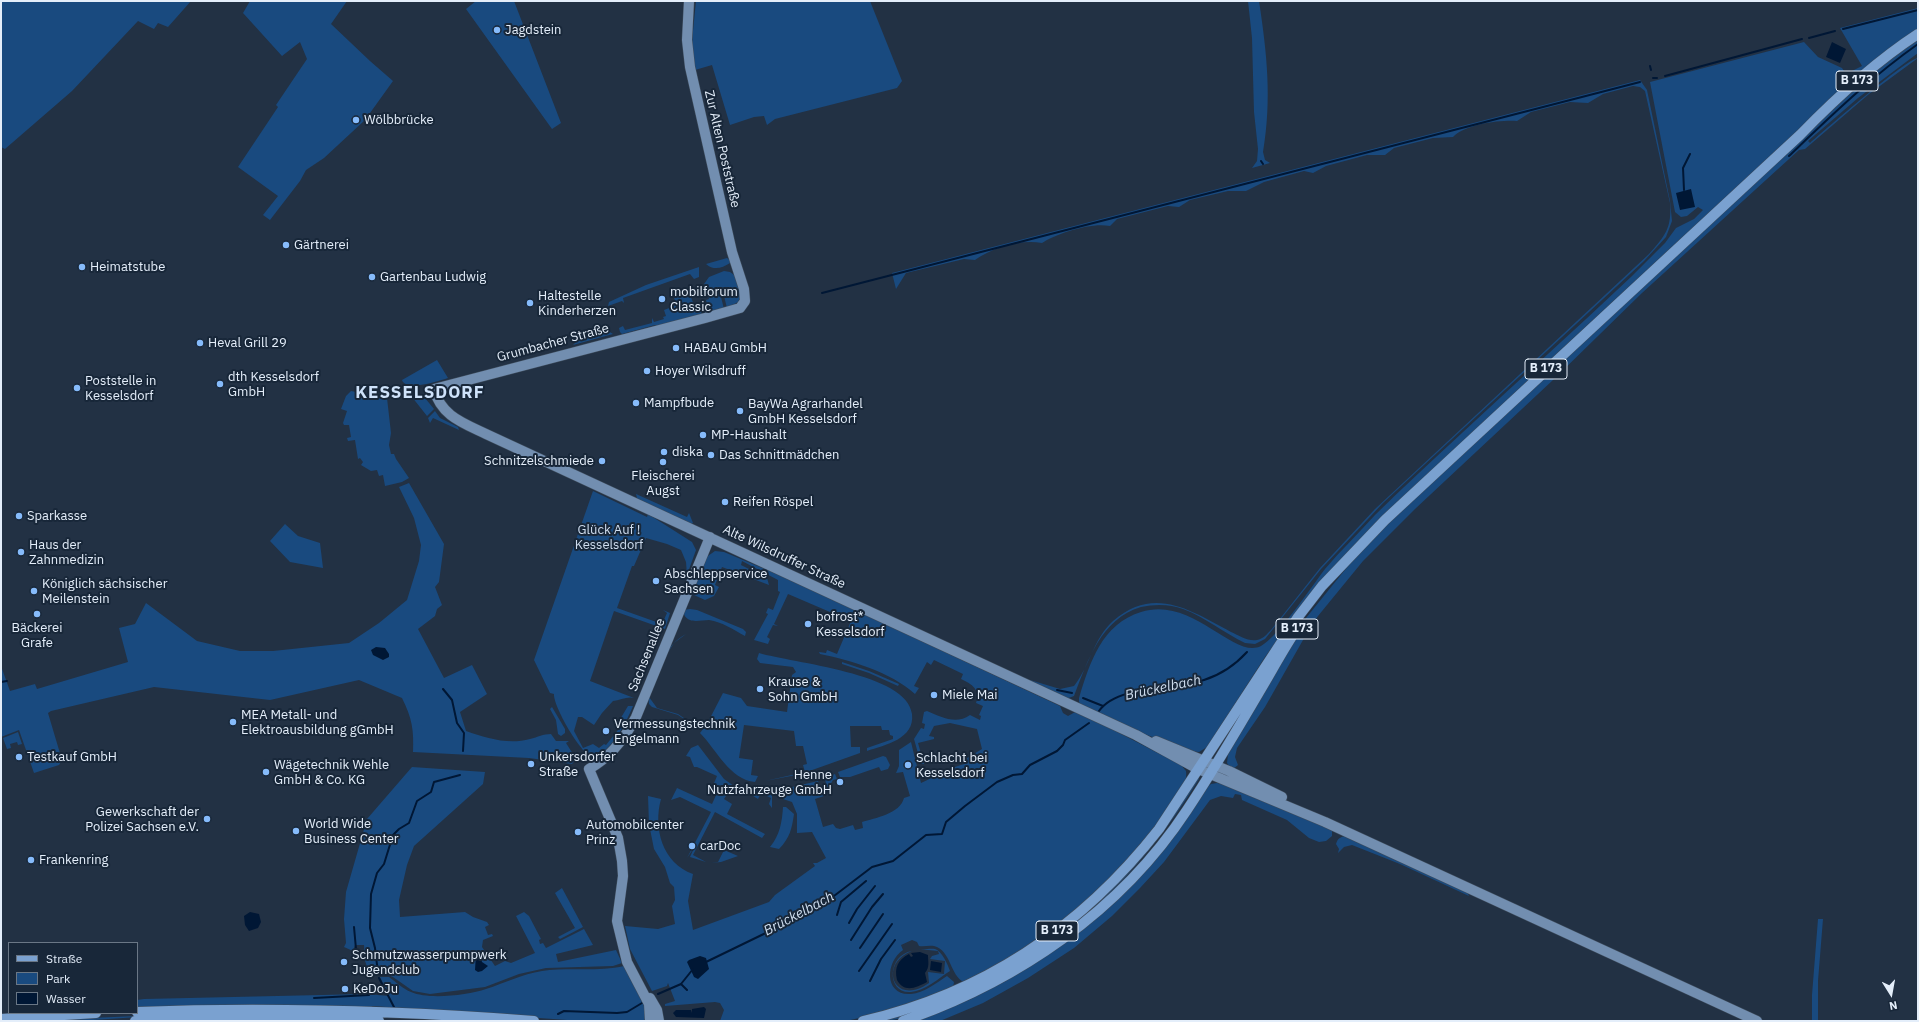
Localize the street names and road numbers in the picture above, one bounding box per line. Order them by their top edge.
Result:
road number: B 173 [1836,71,1878,91]
street label: Zur Alten Poststraße [701,89,743,209]
street label: Grumbacher Straße [495,321,611,365]
road number: B 173 [1525,359,1567,379]
street label: Alte Wilsdruffer Straße [720,522,848,592]
street label: Sachsenallee [625,616,669,694]
road number: B 173 [1276,619,1318,639]
road number: B 173 [1036,921,1078,941]

